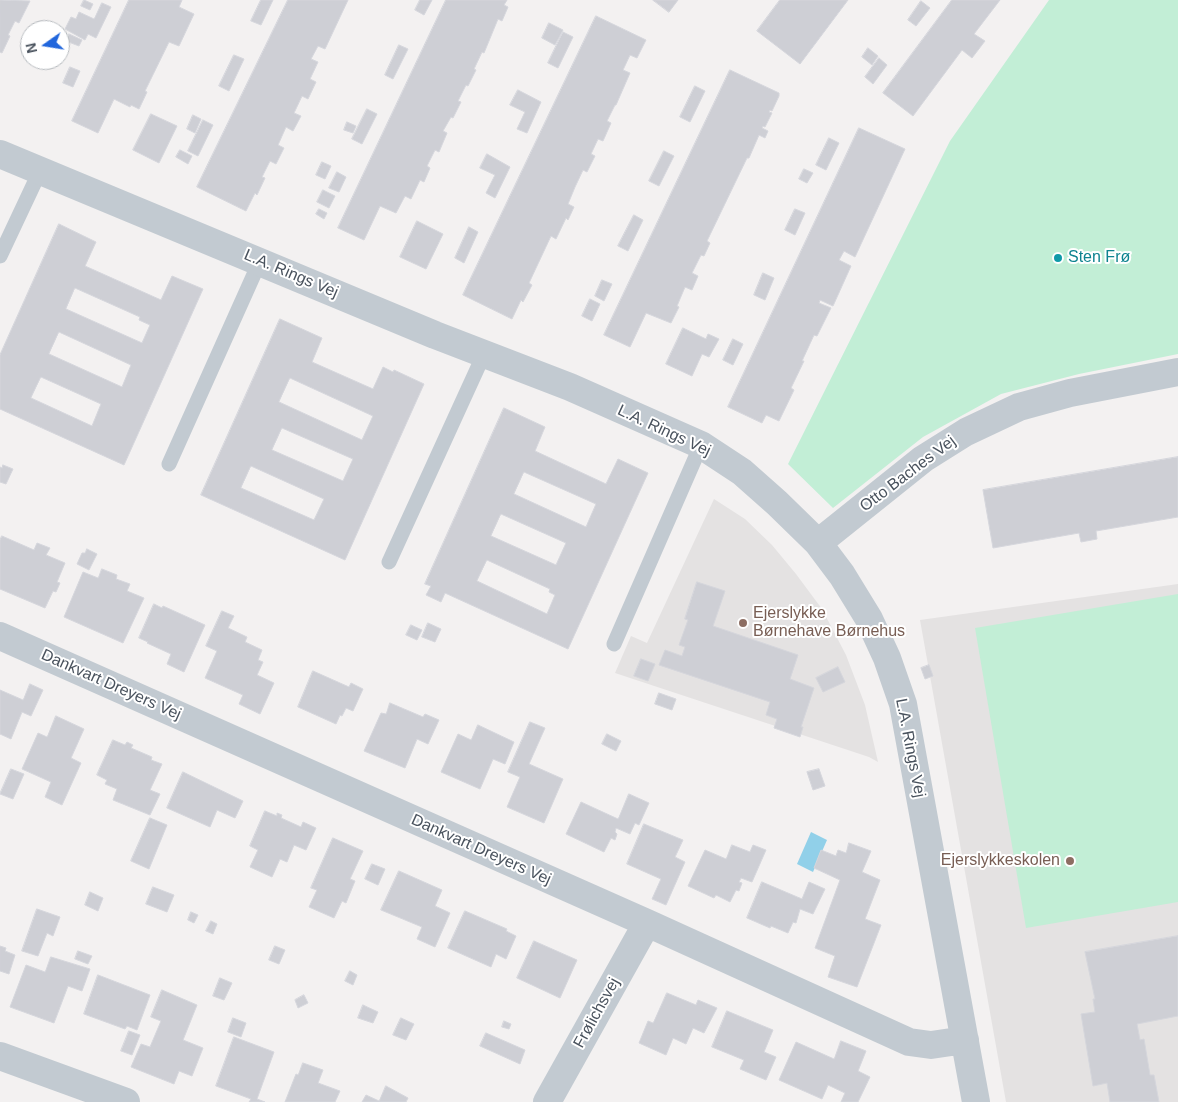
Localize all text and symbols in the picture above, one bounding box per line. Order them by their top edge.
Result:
north arrow [20,20,70,70]
text: N [22,41,40,55]
street label: L.A. Rings Vej [241,246,341,302]
place label: Sten Frø [1068,248,1130,268]
marker: Sten Frø [1052,252,1064,264]
street label: L.A. Rings Vej [614,401,714,461]
street label: Otto Baches Vej [856,432,960,516]
place label: Ejerslykke Børnehave Børnehus [753,604,905,642]
marker: Ejerslykke Børnehave Børnehus [737,617,749,629]
street label: Dankvart Dreyers Vej [38,645,184,725]
street label: L.A. Rings Vej [891,697,929,799]
street label: Dankvart Dreyers Vej [408,810,554,890]
place label: Ejerslykkeskolen [941,851,1060,871]
marker: Ejerslykkeskolen [1064,855,1076,867]
street label: Frølichsvej [570,975,624,1051]

